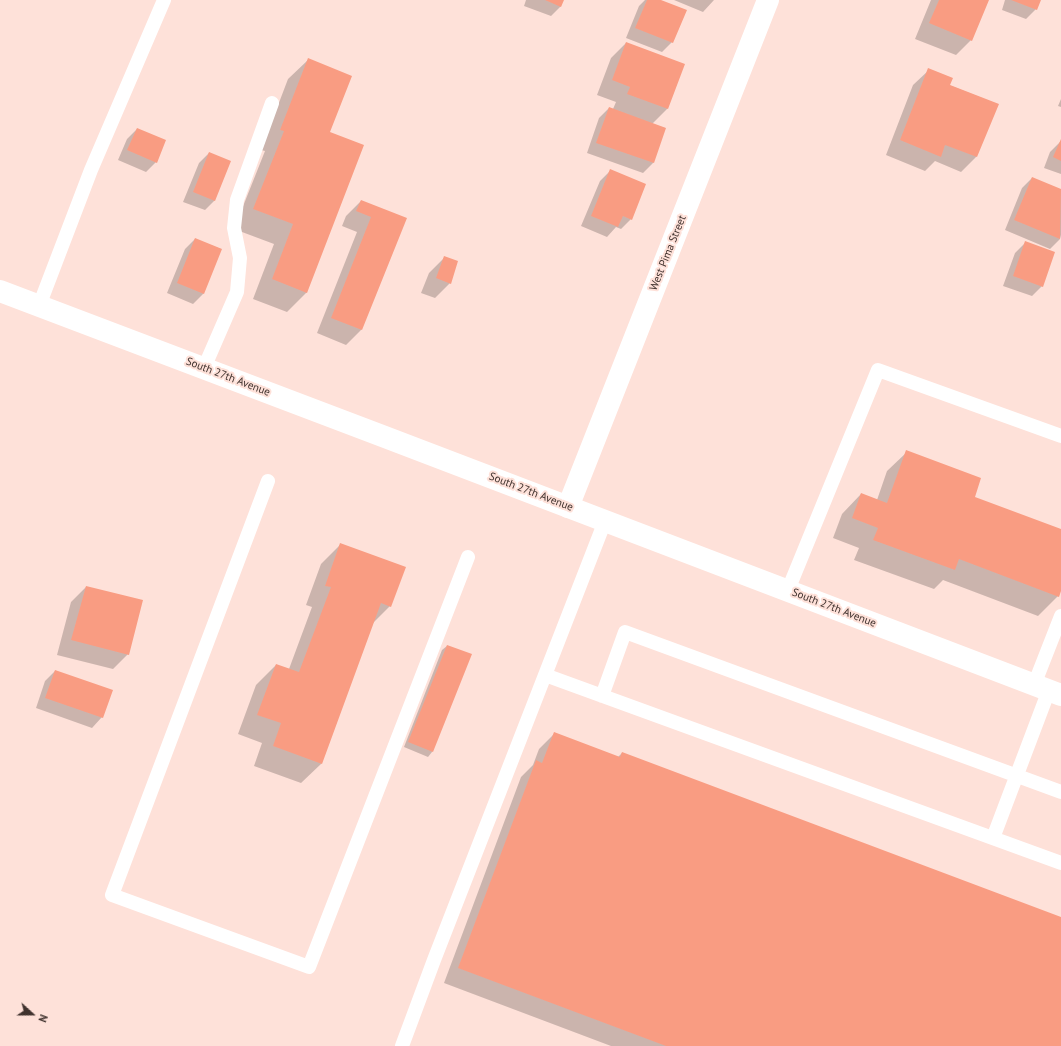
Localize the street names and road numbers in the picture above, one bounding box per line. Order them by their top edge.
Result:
street label: West Pima Street [647,213,689,293]
street label: South 27th Avenue [184,355,272,399]
street label: South 27th Avenue [487,470,575,514]
street label: South 27th Avenue [790,586,878,630]

